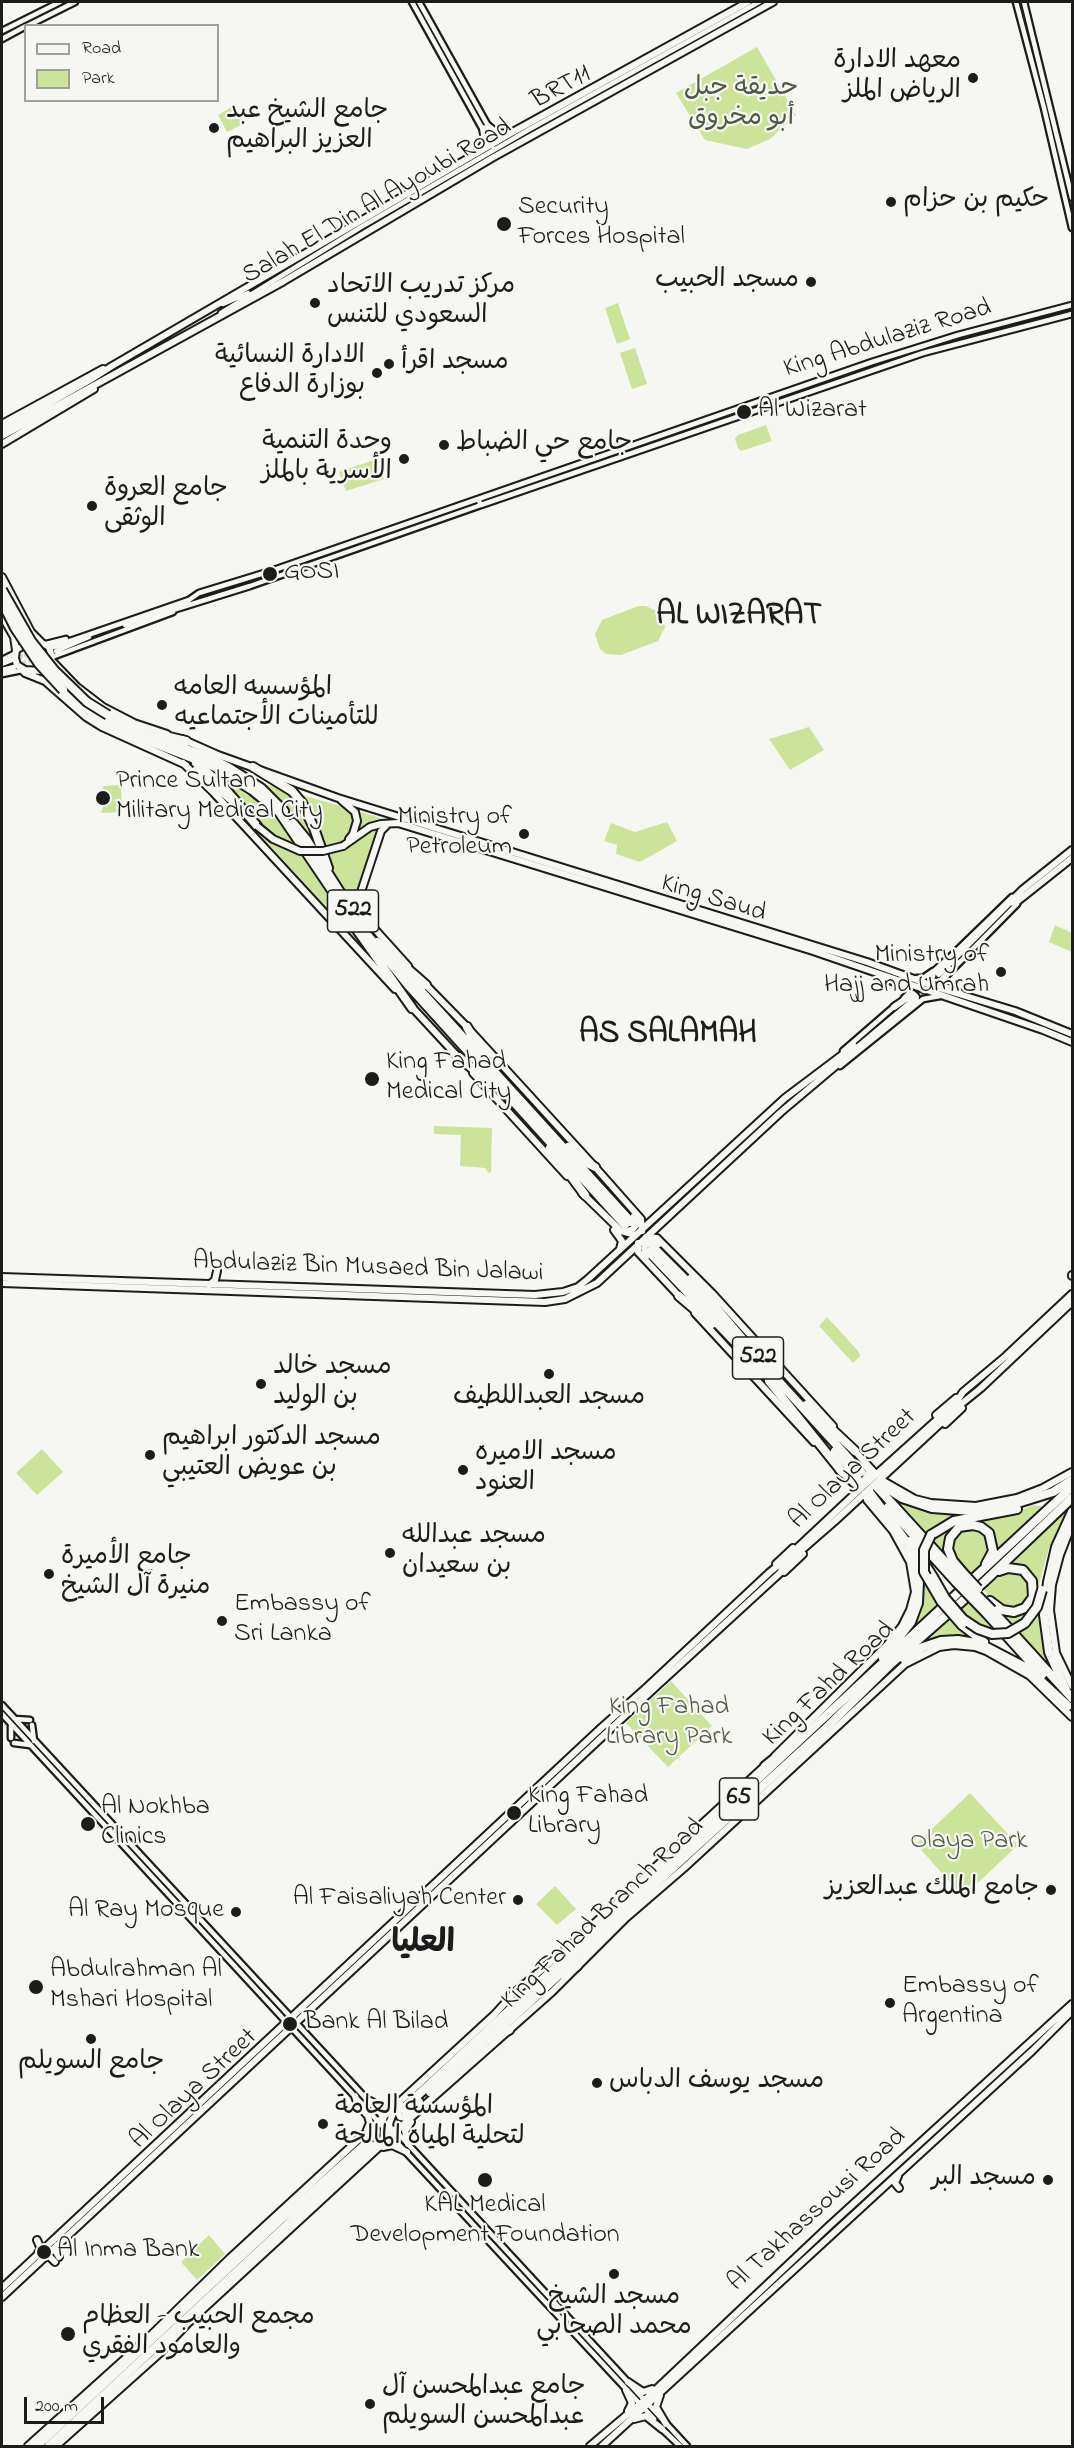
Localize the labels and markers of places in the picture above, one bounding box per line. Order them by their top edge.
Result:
place label: معهد الادارة الرياض الملز [833,47,961,108]
marker: معهد الادارة الرياض الملز [966,71,980,85]
place label: جامع الشيخ عبد العزيز البراهيم [226,97,388,158]
marker: جامع الشيخ عبد العزيز البراهيم [207,121,221,135]
place label: حكيم بن حزام [903,186,1049,218]
place label: Security Forces Hospital [518,193,685,255]
marker: حكيم بن حزام [884,195,898,209]
marker: Security Forces Hospital [495,215,513,233]
place label: مسجد الحبيب [655,266,799,298]
place label: مركز تدريب الاتحاد السعودي للتنس [327,272,515,334]
marker: مسجد الحبيب [804,275,818,289]
marker: مركز تدريب الاتحاد السعودي للتنس [308,296,322,310]
place label: الادارة النسائية بوزارة الدفاع [215,342,365,404]
place label: مسجد اقرأ [401,348,509,380]
marker: مسجد اقرأ [382,357,396,371]
marker: الادارة النسائية بوزارة الدفاع [370,366,384,380]
place label: Al Wizarat [758,396,867,428]
marker: Al Wizarat [735,403,753,421]
place label: وحدة التنمية الأسرية بالملز [261,428,392,490]
place label: جامع حي الضباط [456,429,632,461]
marker: جامع حي الضباط [437,438,451,452]
marker: وحدة التنمية الأسرية بالملز [397,452,411,466]
place label: جامع العروة الوثقى [104,475,228,536]
marker: جامع العروة الوثقى [85,499,99,513]
place label: GOSI [284,558,339,590]
marker: GOSI [261,565,279,583]
place label: المؤسسه العامه للتأمينات الأجتماعيه [174,674,379,736]
marker: المؤسسه العامه للتأمينات الأجتماعيه [155,698,169,712]
place label: Prince Sultan Military Medical City [116,767,323,828]
marker: Prince Sultan Military Medical City [94,789,112,807]
place label: Ministry of Petroleum [397,803,512,864]
marker: Ministry of Petroleum [517,827,531,841]
place label: Ministry of Hajj and Umrah [824,941,989,1002]
marker: Ministry of Hajj and Umrah [994,965,1008,979]
place label: King Fahad Medical City [386,1048,511,1110]
marker: King Fahad Medical City [363,1070,381,1088]
place label: مسجد خالد بن الوليد [273,1353,392,1414]
marker: مسجد العبداللطيف [542,1367,556,1381]
marker: مسجد خالد بن الوليد [254,1377,268,1391]
place label: مسجد العبداللطيف [453,1383,645,1415]
place label: مسجد الدكتور ابراهيم بن عويض العتيبي [162,1424,381,1486]
place label: مسجد الاميره العنود [475,1439,617,1500]
marker: مسجد الدكتور ابراهيم بن عويض العتيبي [143,1448,157,1462]
marker: مسجد الاميره العنود [456,1463,470,1477]
place label: مسجد عبدالله بن سعيدان [402,1522,546,1583]
place label: جامع الأميرة منيرة آل الشيخ [61,1543,210,1604]
marker: مسجد عبدالله بن سعيدان [383,1546,397,1560]
marker: جامع الأميرة منيرة آل الشيخ [42,1567,56,1581]
place label: Embassy of Sri Lanka [234,1590,371,1652]
marker: Embassy of Sri Lanka [215,1614,229,1628]
place label: King Fahad Library [528,1782,648,1844]
place label: Al Nokhba Clinics [101,1793,210,1854]
marker: King Fahad Library [505,1804,523,1822]
marker: Al Nokhba Clinics [79,1815,97,1833]
place label: جامع الملك عبدالعزيز [825,1874,1039,1906]
marker: جامع الملك عبدالعزيز [1044,1883,1058,1897]
place label: Al Faisaliyah Center [293,1884,506,1916]
marker: Al Faisaliyah Center [511,1893,525,1907]
place label: Al Ray Mosque [68,1896,224,1928]
marker: Al Ray Mosque [229,1905,243,1919]
place label: Abdulrahman Al Mshari Hospital [50,1956,222,2018]
place label: Embassy of Argentina [902,1972,1039,2033]
marker: Abdulrahman Al Mshari Hospital [27,1978,45,1996]
marker: Embassy of Argentina [883,1996,897,2010]
place label: Bank Al Bilad [304,2008,448,2040]
marker: Bank Al Bilad [281,2015,299,2033]
marker: جامع السويلم [84,2032,98,2046]
place label: جامع السويلم [18,2048,164,2080]
place label: مسجد يوسف الدباس [609,2067,824,2099]
marker: مسجد يوسف الدباس [590,2076,604,2090]
place label: المؤسسة العامة لتحلية المياه المالحة [335,2093,525,2154]
marker: المؤسسة العامة لتحلية المياه المالحة [316,2117,330,2131]
place label: مسجد البر [932,2164,1036,2196]
marker: KAL Medical Development Foundation [476,2171,494,2189]
marker: مسجد البر [1041,2173,1055,2187]
place label: KAL Medical Development Foundation [350,2191,620,2252]
place label: Al Inma Bank [57,2236,199,2268]
marker: Al Inma Bank [35,2243,53,2261]
marker: مسجد الشيخ محمد الصحابي [607,2267,621,2281]
place label: مسجد الشيخ محمد الصحابي [536,2283,692,2344]
place label: مجمع الحبيب - العظام والعامود الفقري [82,2303,315,2364]
marker: مجمع الحبيب - العظام والعامود الفقري [59,2325,77,2343]
place label: جامع عبدالمحسن آل عبدالمحسن السويلم [382,2373,585,2434]
marker: جامع عبدالمحسن آل عبدالمحسن السويلم [363,2397,377,2411]

